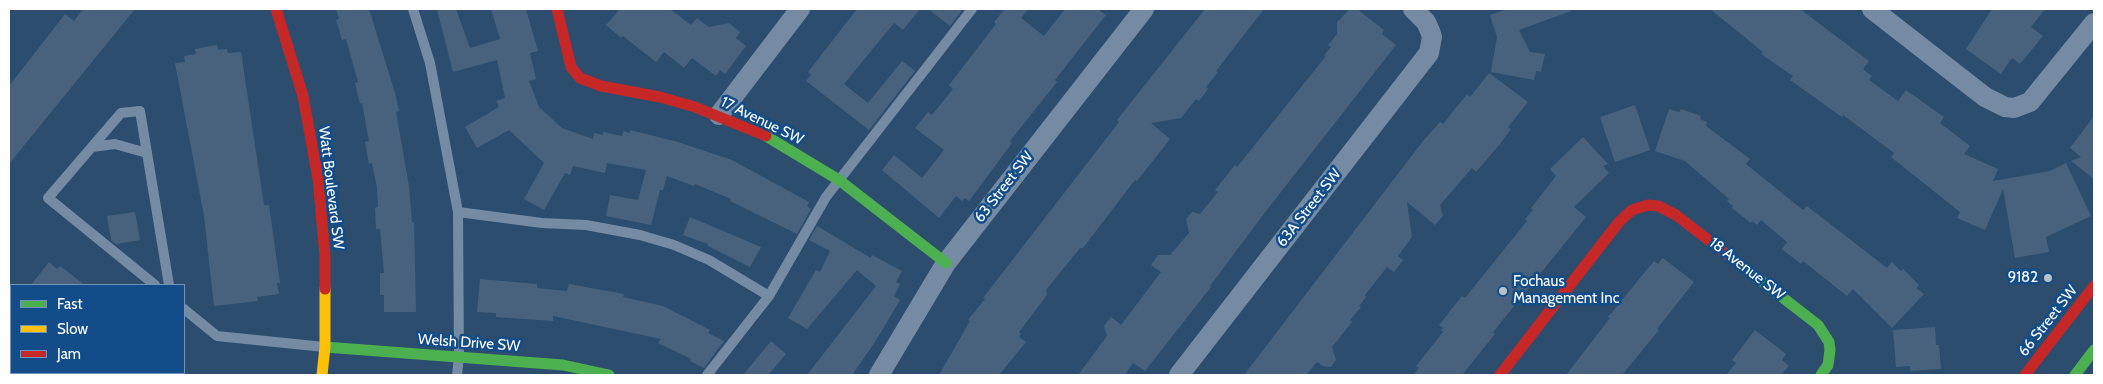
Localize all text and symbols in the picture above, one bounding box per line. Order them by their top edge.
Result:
street label: 17 Avenue SW [718,93,806,149]
street label: Watt Boulevard SW [315,125,347,251]
street label: 63 Street SW [971,148,1037,226]
street label: 63A Street SW [1273,165,1345,251]
street label: 18 Avenue SW [1706,234,1788,304]
place label: 9182 [2008,269,2038,287]
marker: 9182 [2042,272,2054,284]
place label: Fochaus Management Inc [1513,273,1619,308]
street label: 66 Street SW [2015,282,2081,360]
legend [10,284,185,374]
marker: Fochaus Management Inc [1497,285,1509,297]
text: Fast [57,295,82,313]
text: Slow [57,320,88,338]
street label: Welsh Drive SW [417,330,521,356]
text: Jam [57,345,81,363]

